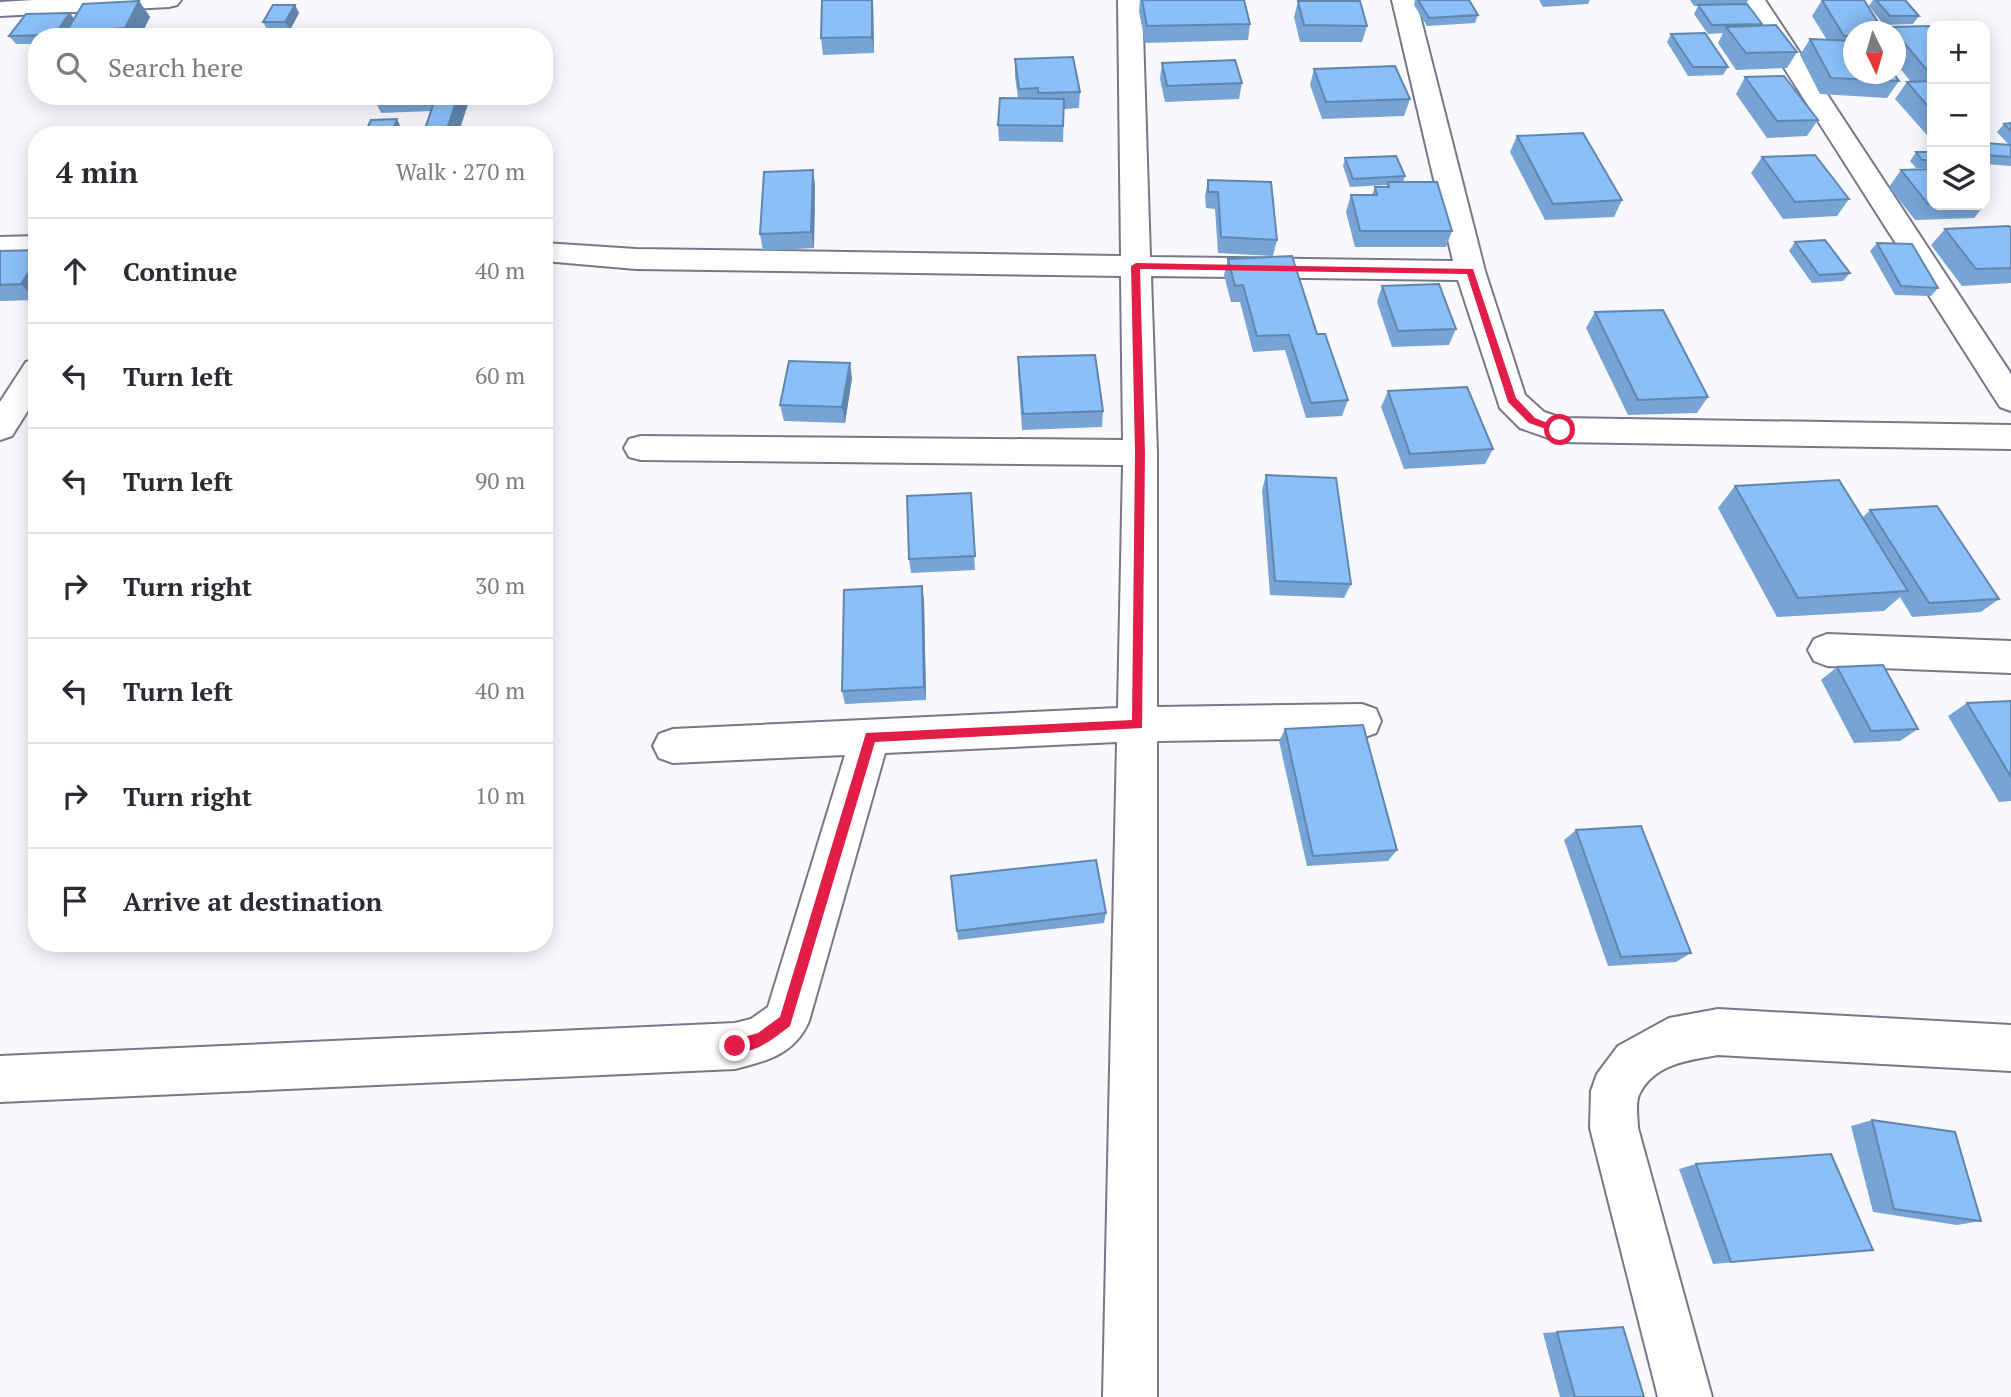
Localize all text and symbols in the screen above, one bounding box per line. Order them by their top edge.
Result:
north arrow [1843,21,1906,84]
map controls [1927,21,1990,210]
button: + [1927,21,1990,84]
search box [28,28,553,105]
icon: search [52,48,90,86]
text: Search here [108,50,243,84]
button: − [1927,84,1990,147]
button: layers [1927,147,1990,210]
text: 4 min [56,152,138,192]
text: Walk · 270 m [396,156,525,187]
icon: ahead [56,252,94,290]
text: Continue [123,254,237,288]
text: 40 m [475,255,525,286]
icon: left [56,357,94,395]
text: Turn left [123,359,233,393]
text: 60 m [475,360,525,391]
route start [1544,414,1575,445]
icon: left [56,462,94,500]
text: Turn left [123,464,233,498]
text: 90 m [475,465,525,496]
icon: right [56,567,94,605]
text: Turn right [123,569,252,603]
text: 30 m [475,570,525,601]
icon: left [56,672,94,710]
text: Turn left [123,674,233,708]
text: 40 m [475,675,525,706]
icon: right [56,777,94,815]
text: Turn right [123,779,252,813]
text: 10 m [475,780,525,811]
icon: arrive [56,882,94,920]
text: Arrive at destination [123,884,382,918]
route end [719,1030,750,1061]

